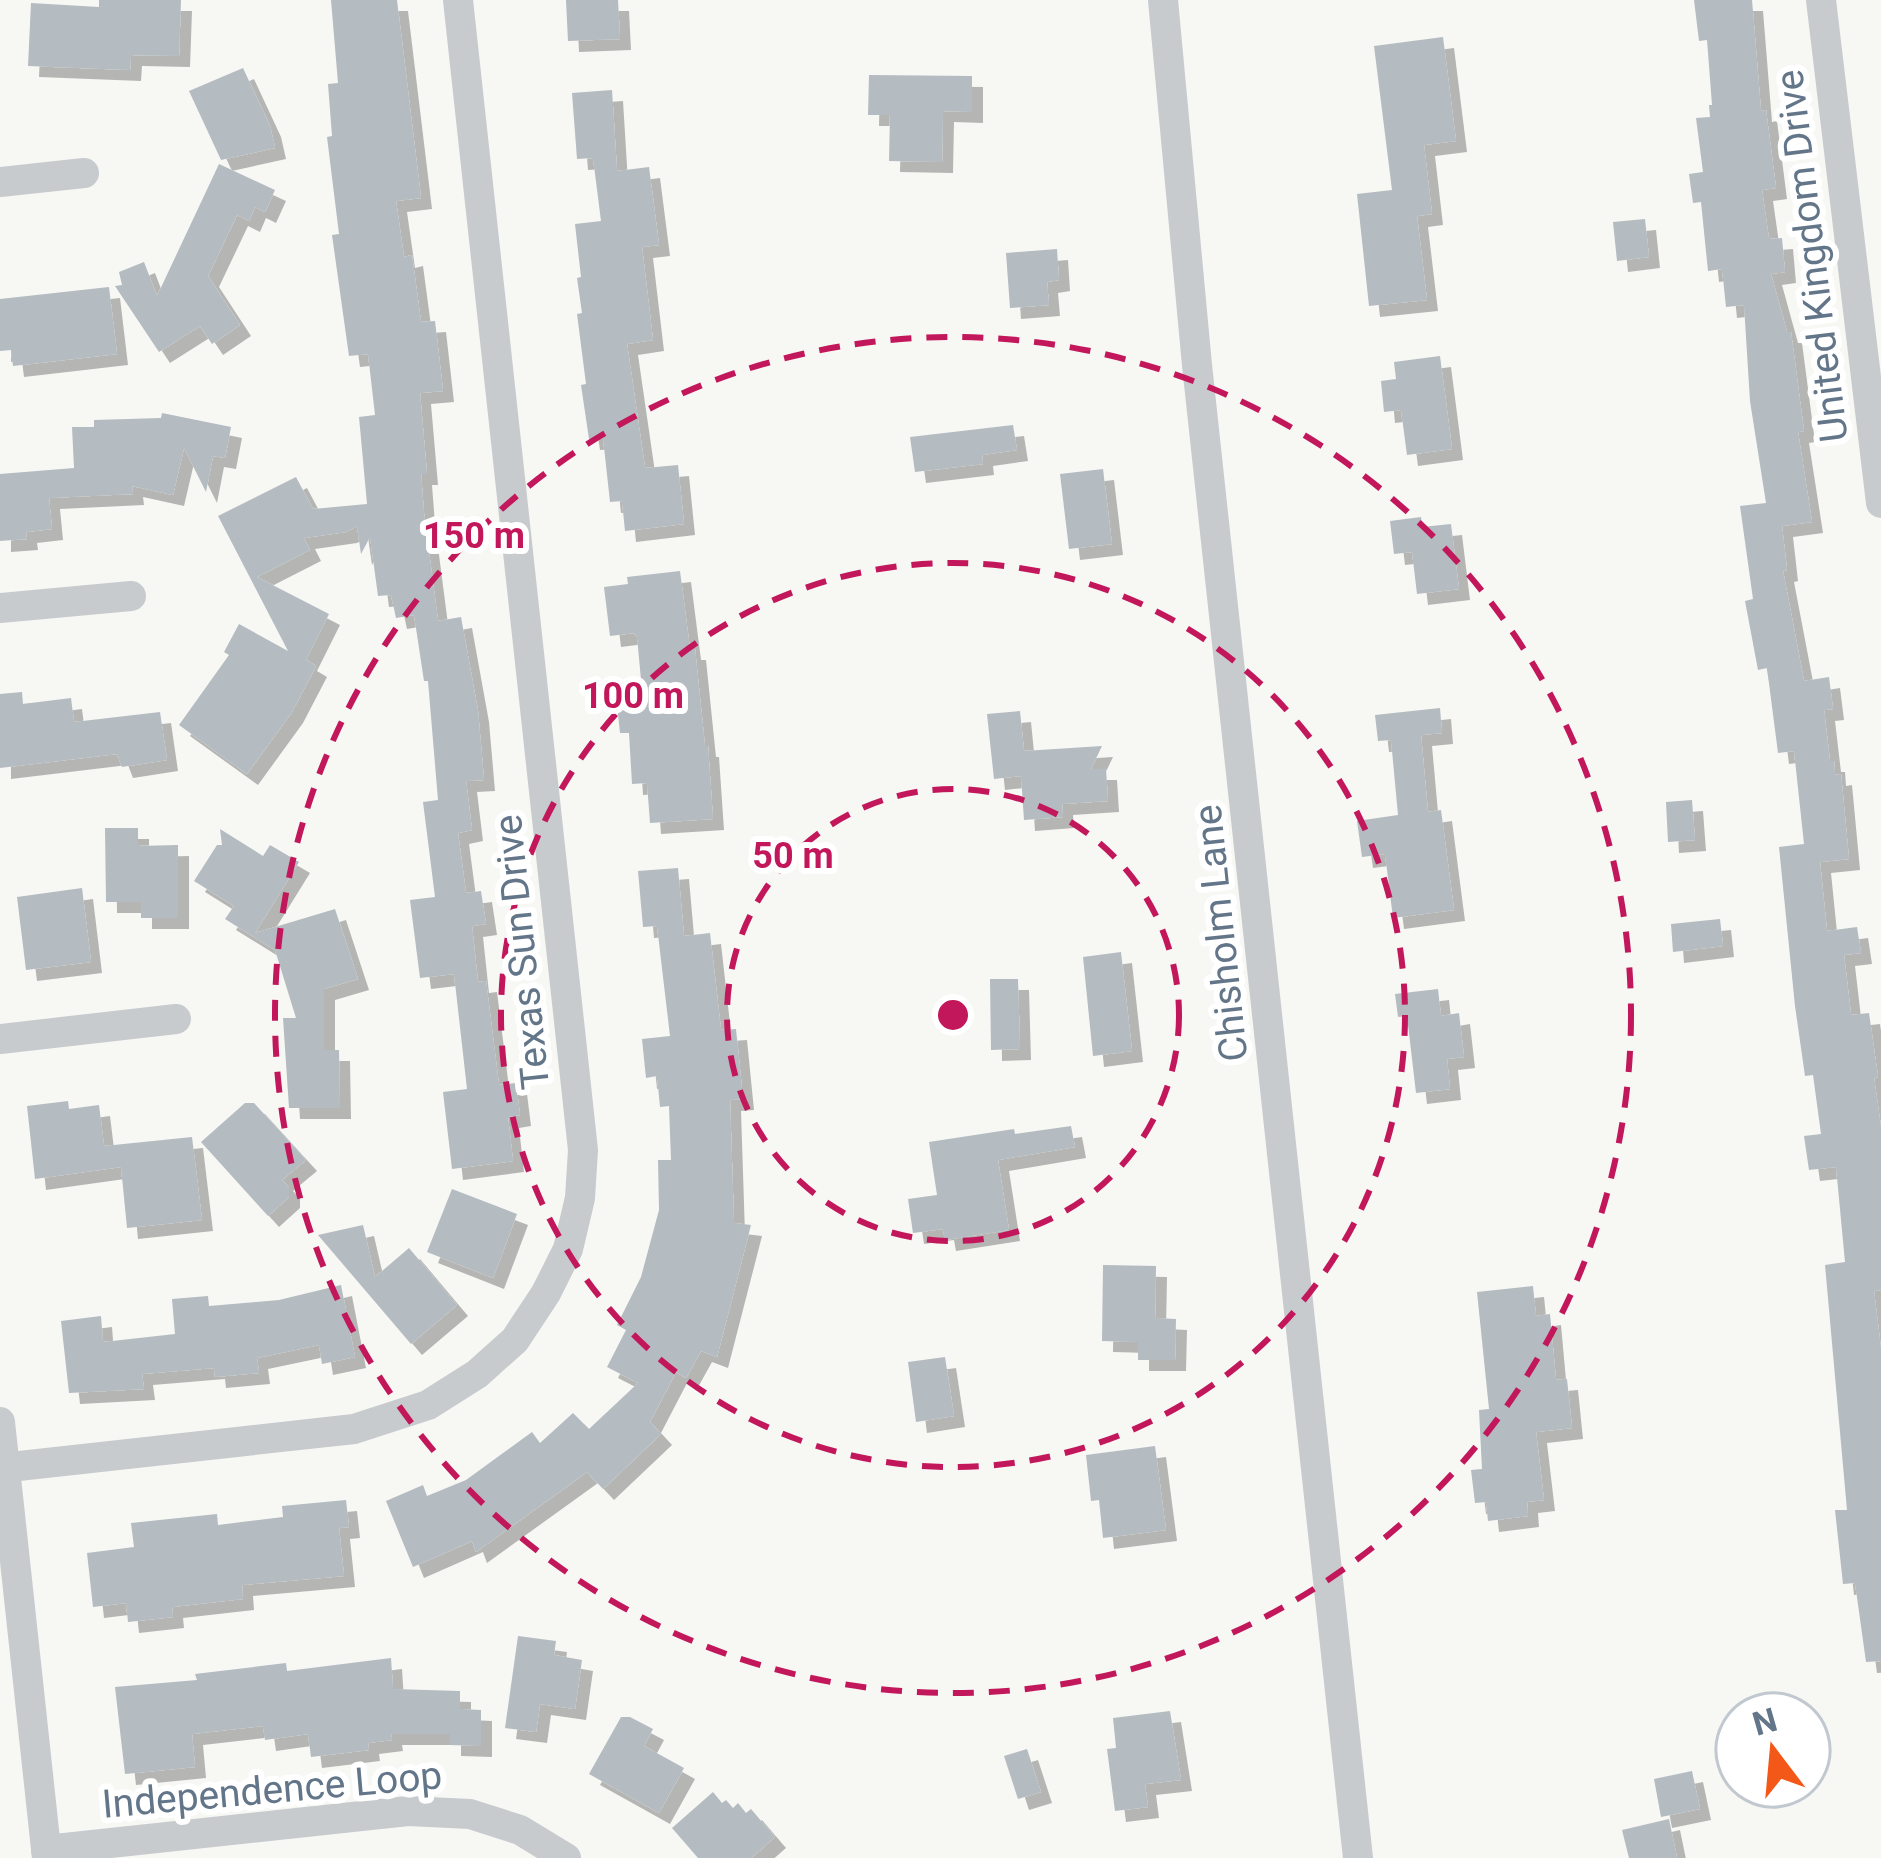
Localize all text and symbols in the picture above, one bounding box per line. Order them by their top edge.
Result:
street label: United Kingdom Drive [1766,67,1858,445]
text: 150 m [423,515,525,557]
text: 100 m [582,675,684,717]
street label: Chisholm Lane [1185,802,1257,1064]
street label: Texas Sun Drive [485,812,559,1092]
text: 50 m [752,835,834,877]
centre of rings [932,994,974,1036]
north arrow [1713,1690,1833,1810]
text: N [1748,1700,1781,1744]
street label: Independence Loop [100,1752,444,1828]

